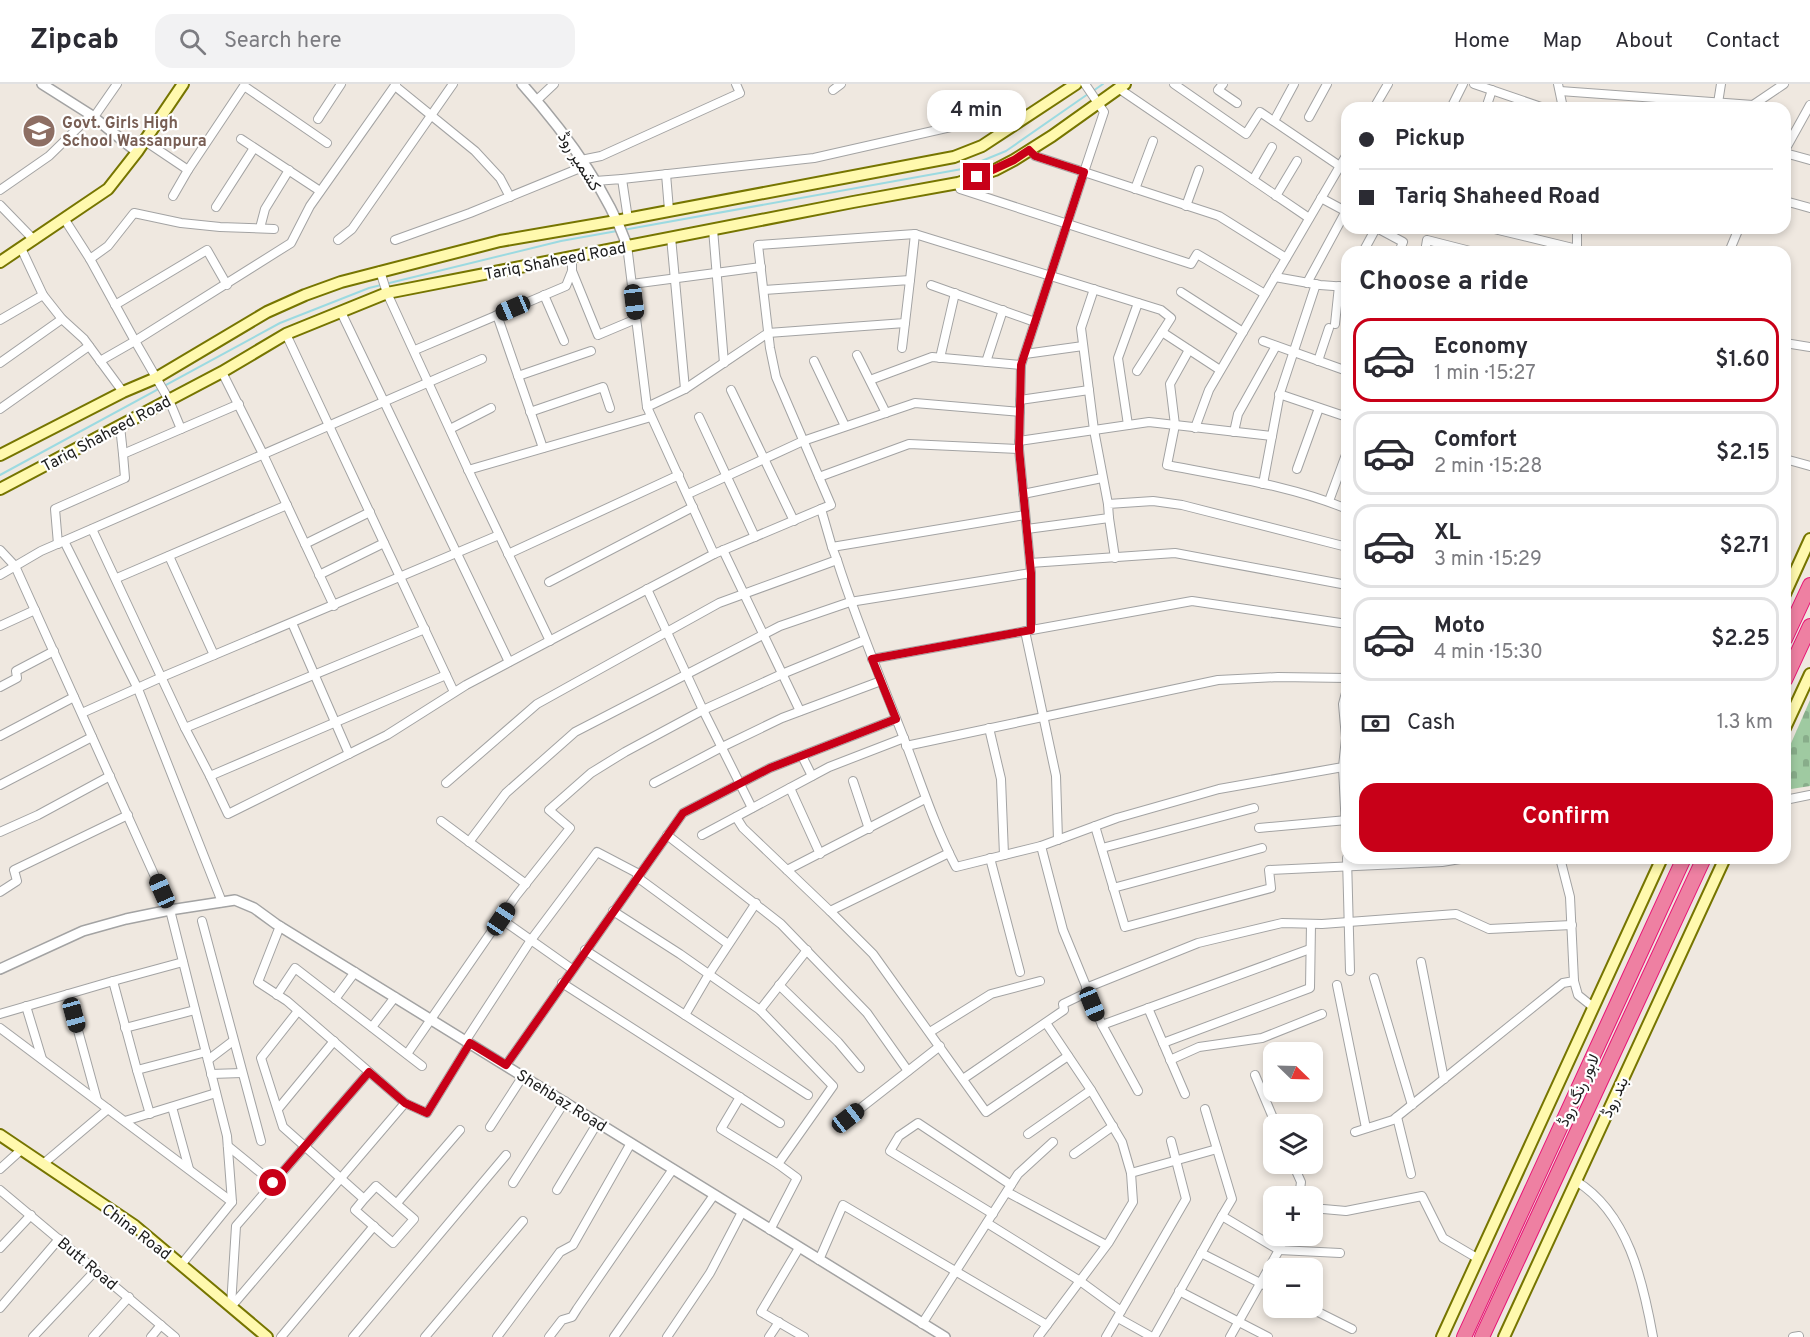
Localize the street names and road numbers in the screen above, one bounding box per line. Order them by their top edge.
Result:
street label: کشمیر روڈ [552,129,604,195]
street label: Tariq Shaheed Road [483,238,628,285]
street label: Tariq Shaheed Road [39,392,175,477]
street label: لاہور رنگ روڈ [1554,1051,1605,1130]
street label: Shehbaz Road [512,1066,610,1137]
street label: بند روڈ [1598,1074,1634,1121]
street label: China Road [97,1200,174,1265]
street label: Butt Road [53,1234,121,1295]

